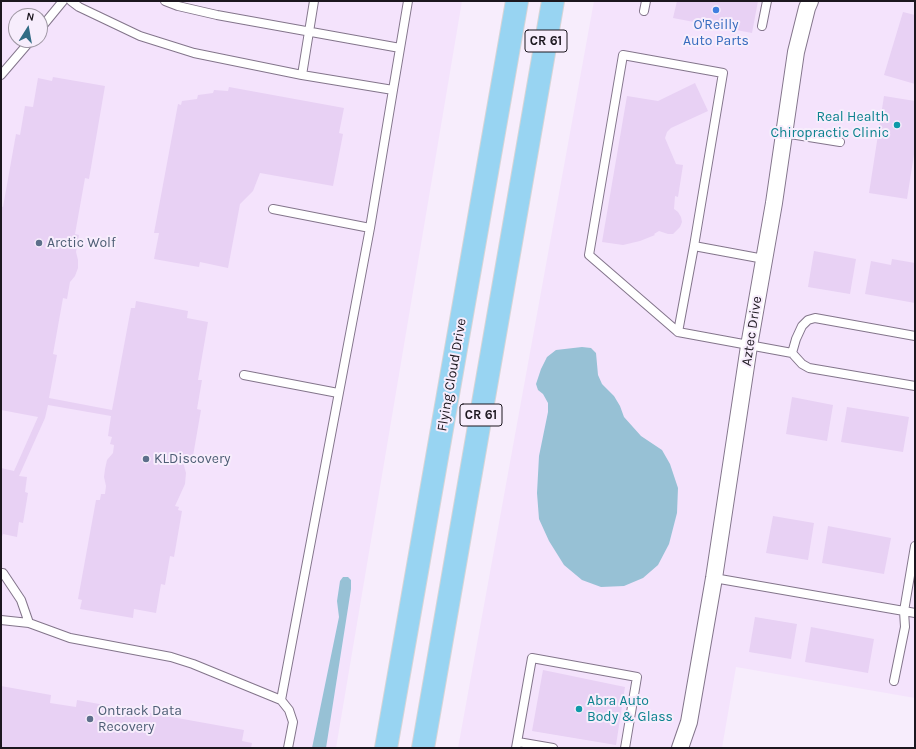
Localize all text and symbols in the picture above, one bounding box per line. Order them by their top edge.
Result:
marker: O'Reilly Auto Parts [711,5,721,15]
north arrow [8,8,48,48]
text: N [25,10,35,24]
place label: O'Reilly Auto Parts [683,17,749,50]
road number: CR 61 [525,30,567,52]
place label: Real Health Chiropractic Clinic [770,109,889,142]
marker: Real Health Chiropractic Clinic [892,120,902,130]
place label: Arctic Wolf [47,235,116,251]
marker: Arctic Wolf [34,238,44,248]
street label: Aztec Drive [738,295,766,367]
street label: Flying Cloud Drive [434,317,470,433]
road number: CR 61 [460,404,502,426]
place label: KLDiscovery [154,451,230,467]
marker: KLDiscovery [141,454,151,464]
place label: Abra Auto Body & Glass [587,693,673,726]
place label: Ontrack Data Recovery [98,703,182,736]
marker: Abra Auto Body & Glass [574,704,584,714]
marker: Ontrack Data Recovery [85,714,95,724]

